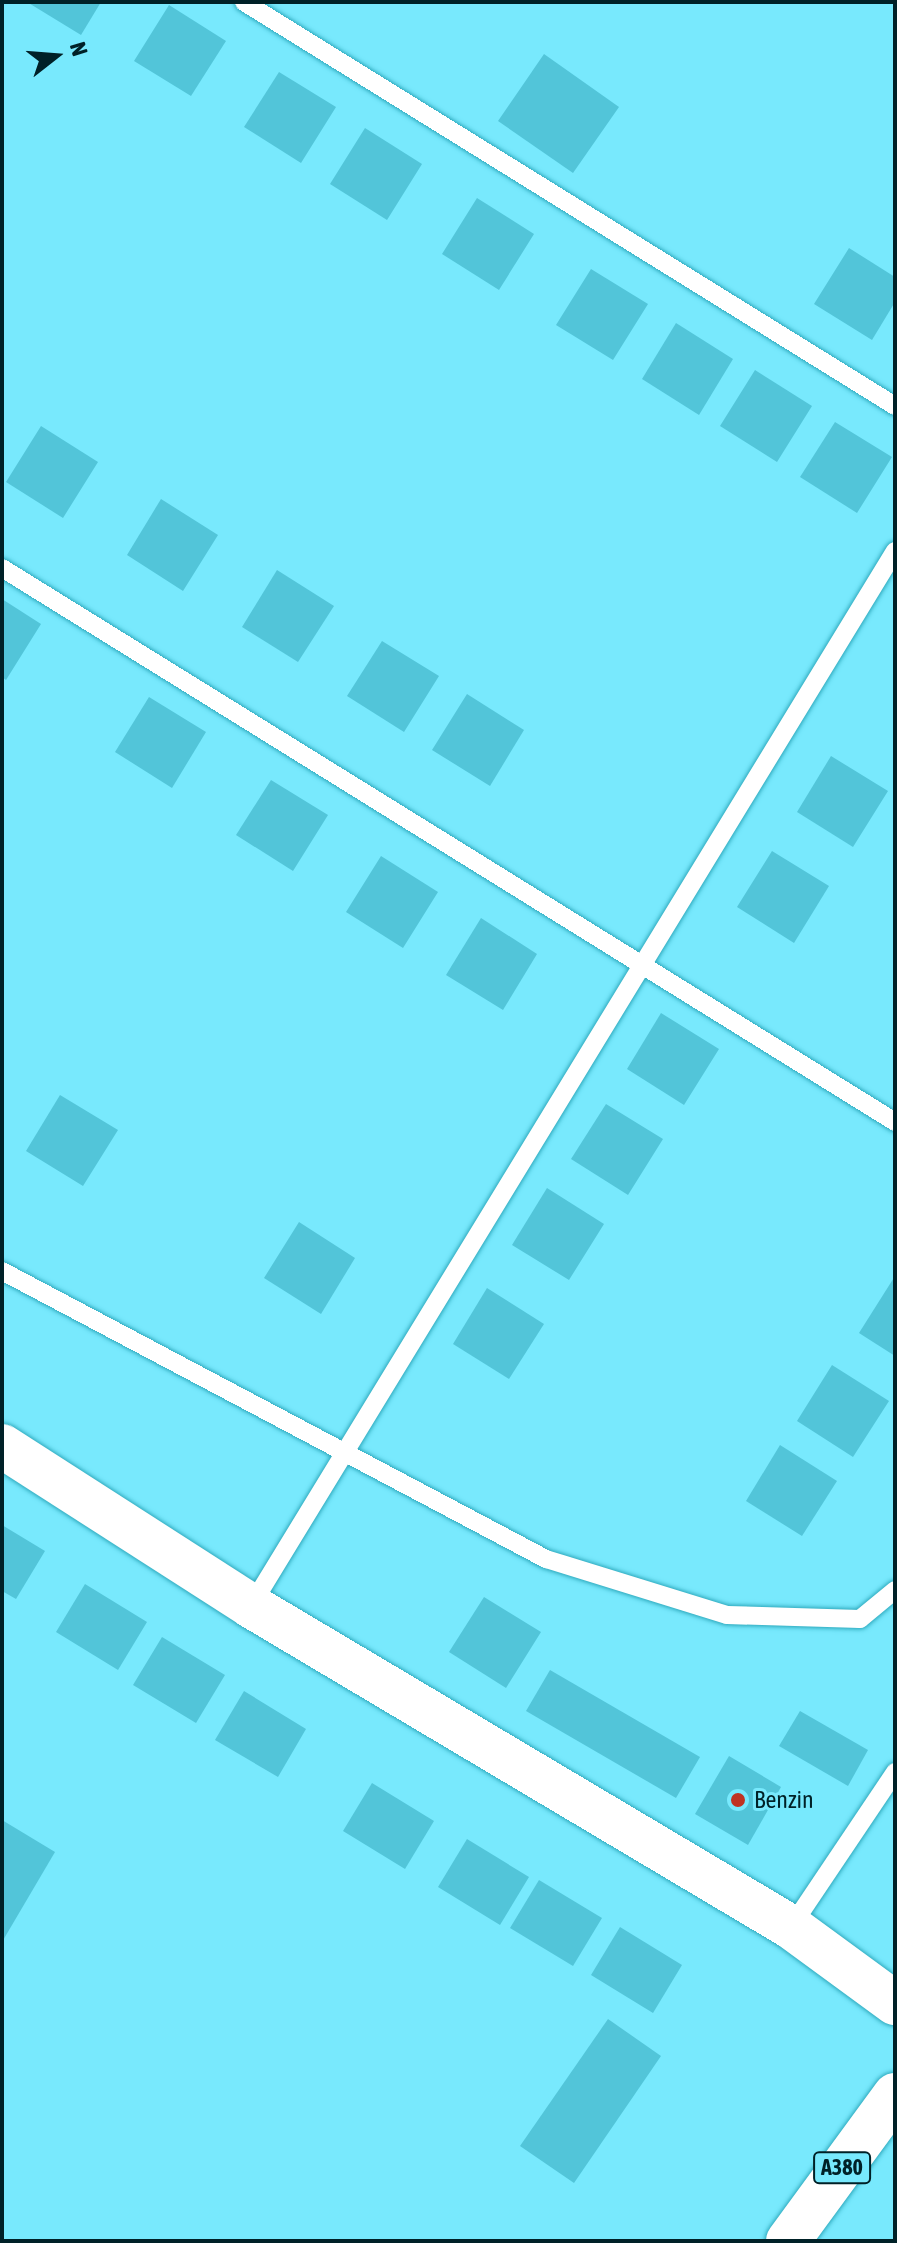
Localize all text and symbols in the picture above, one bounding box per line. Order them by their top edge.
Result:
north arrow [16,16,96,96]
text: N [65,39,93,59]
place label: Benzin [754,1786,814,1814]
marker: Benzin [729,1791,747,1809]
road number: A380 [812,2150,872,2186]

